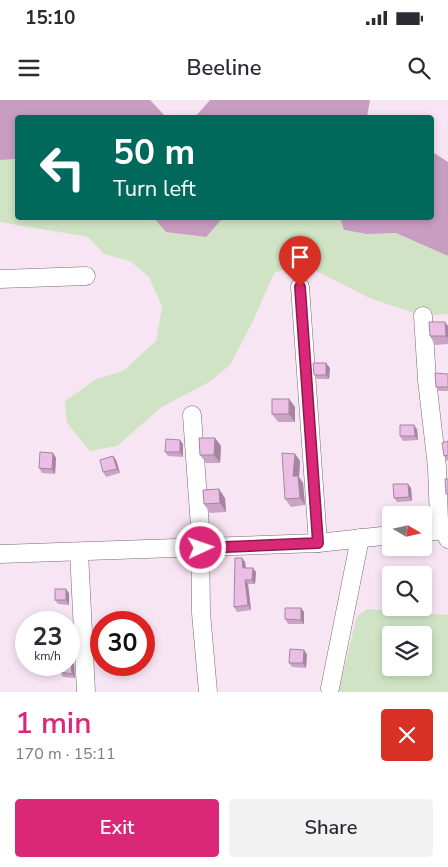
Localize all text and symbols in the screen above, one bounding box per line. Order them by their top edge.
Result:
text: 15:10 [25,5,75,31]
text: Beeline [186,53,262,83]
icon: menu [15,54,43,82]
icon: search [405,54,433,82]
text: 50 m [113,129,195,176]
icon: left [30,135,95,200]
text: Turn left [113,174,196,204]
pin [279,236,321,287]
icon: arrive [286,243,314,271]
north arrow [382,506,432,556]
map controls [382,506,432,676]
position arrow [174,521,226,573]
button: search [382,566,432,616]
speed limit sign: 30 [90,611,155,676]
text: 23 [32,620,63,654]
button: layers [382,626,432,676]
text: km/h [34,648,61,664]
text: 1 min [15,703,91,744]
button: close [381,709,433,761]
text: 170 m · 15:11 [15,743,116,765]
button: Exit [15,799,219,857]
button: Share [229,799,433,857]

